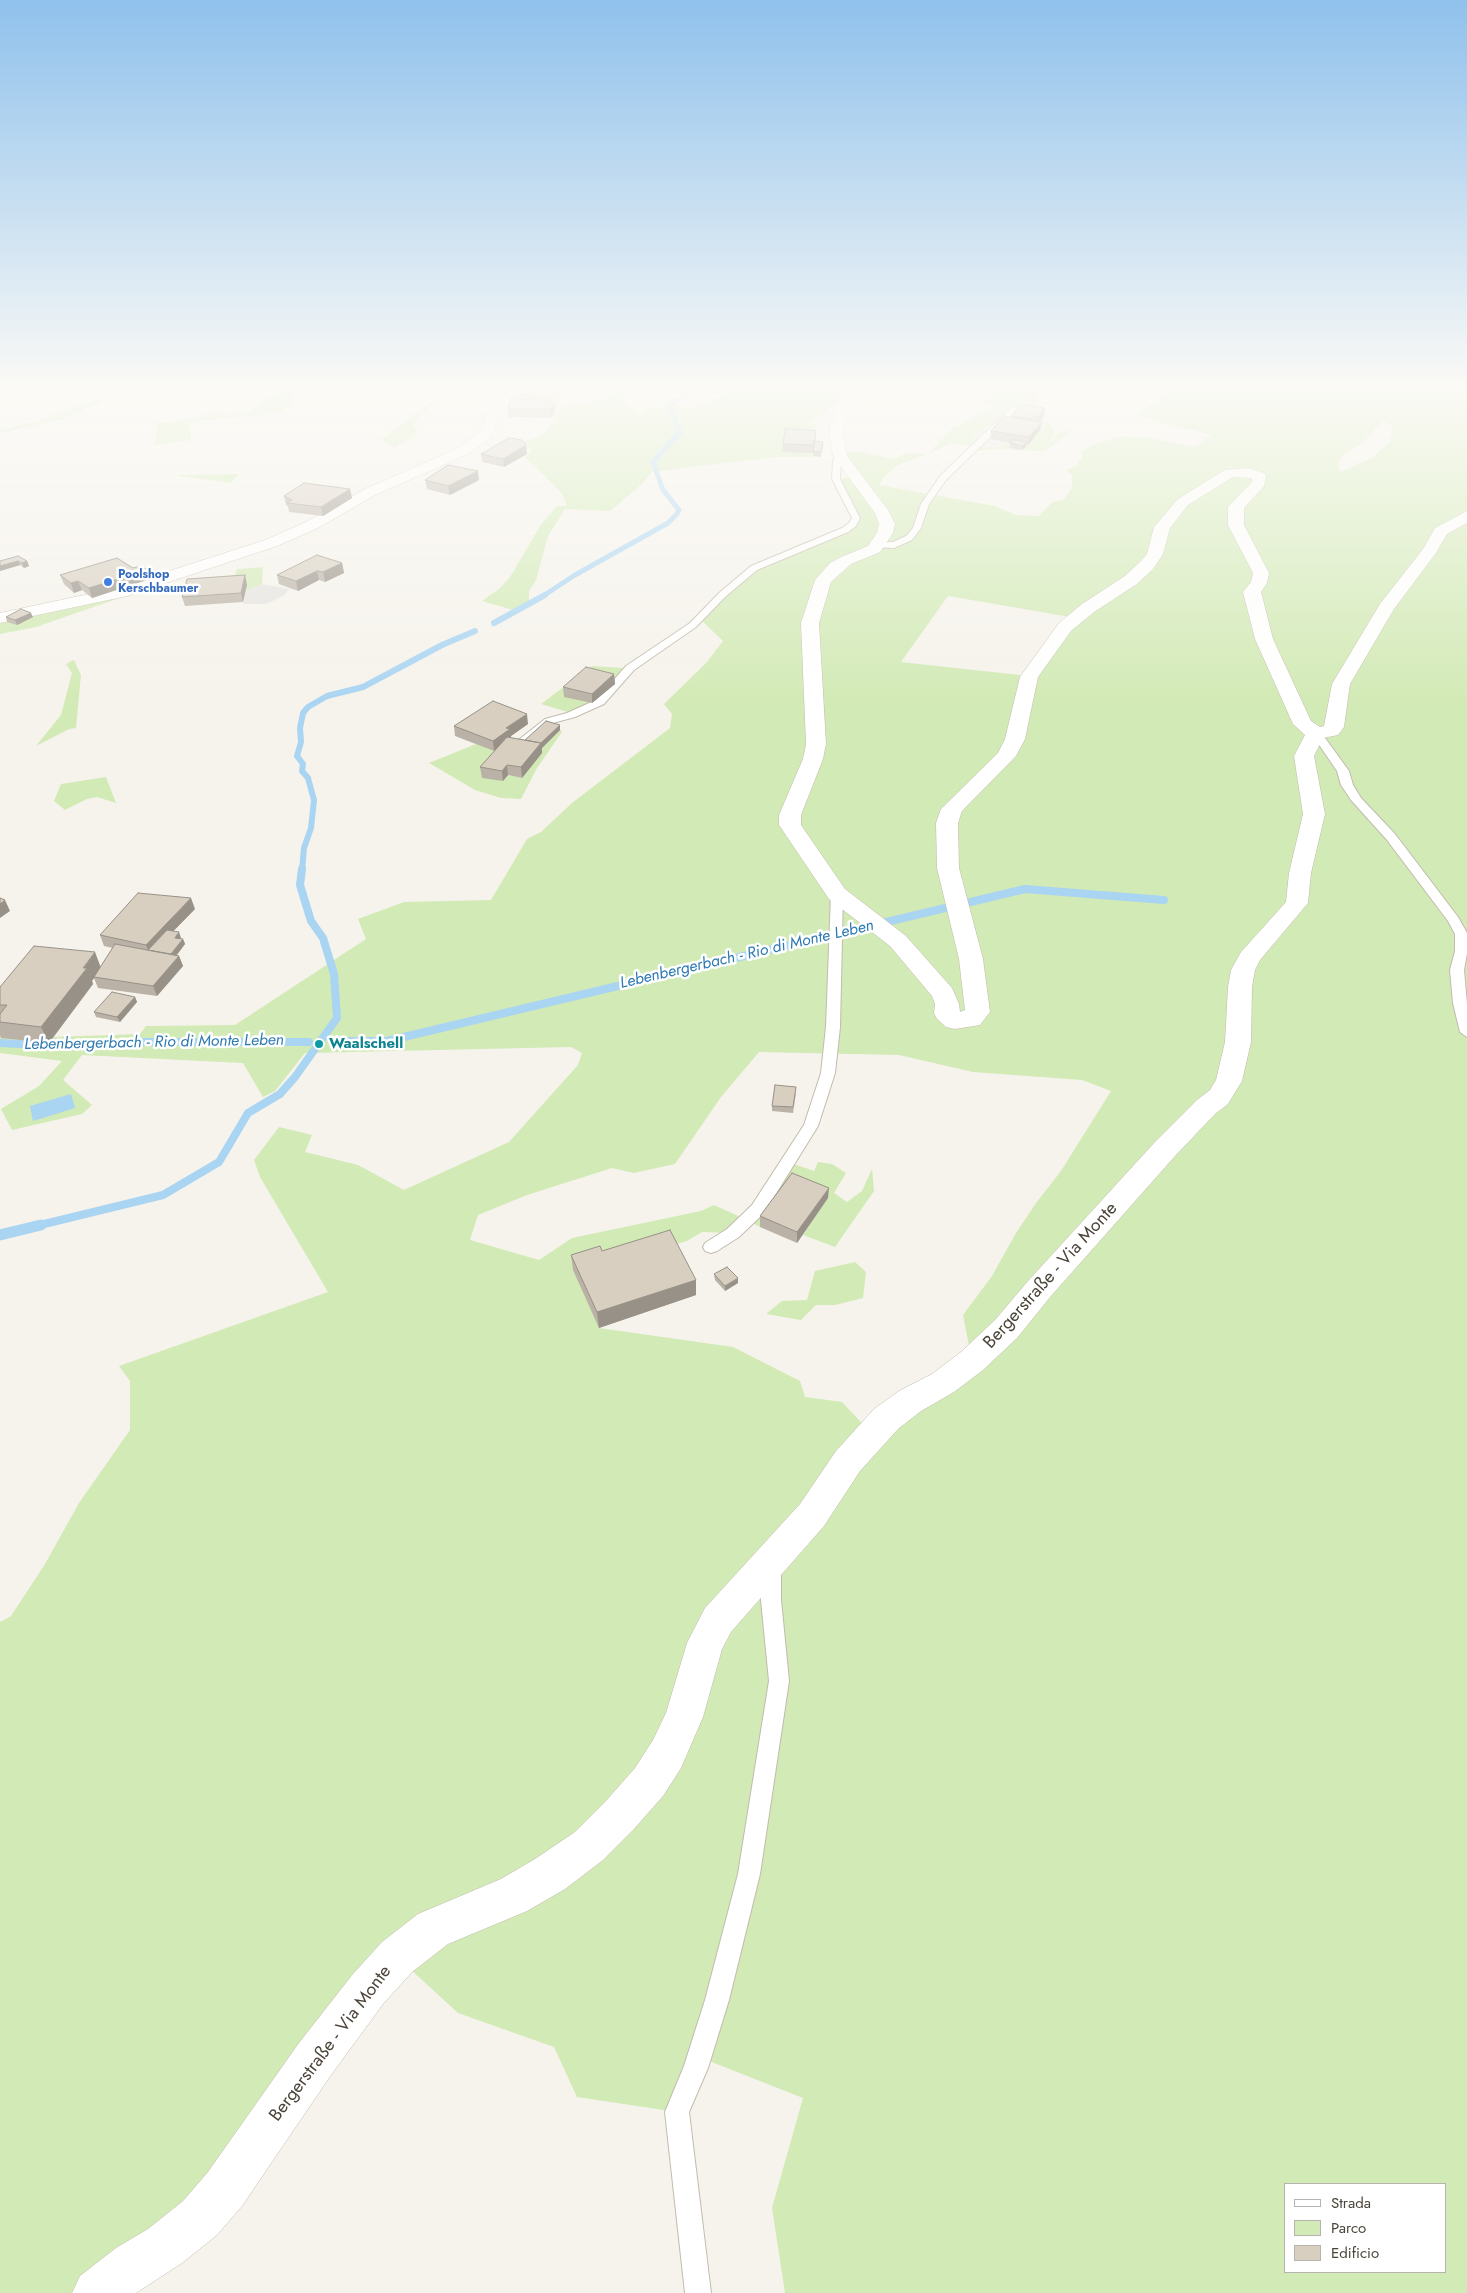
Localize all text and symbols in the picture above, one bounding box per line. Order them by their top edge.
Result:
place label: Poolshop Kerschbaumer [118,568,198,596]
marker: Poolshop Kerschbaumer [102,576,114,588]
water label: Lebenbergerbach - Rio di Monte Leben [618,916,876,994]
water label: Lebenbergerbach - Rio di Monte Leben [24,1031,284,1055]
place label: Waalschell [329,1035,403,1053]
marker: Waalschell [313,1038,325,1050]
street label: Bergerstraße - Via Monte [980,1198,1122,1354]
street label: Bergerstraße - Via Monte [265,1962,397,2126]
legend [1284,2183,1447,2273]
text: Strada [1331,2192,1371,2214]
text: Parco [1331,2217,1366,2239]
text: Edificio [1331,2242,1379,2264]

